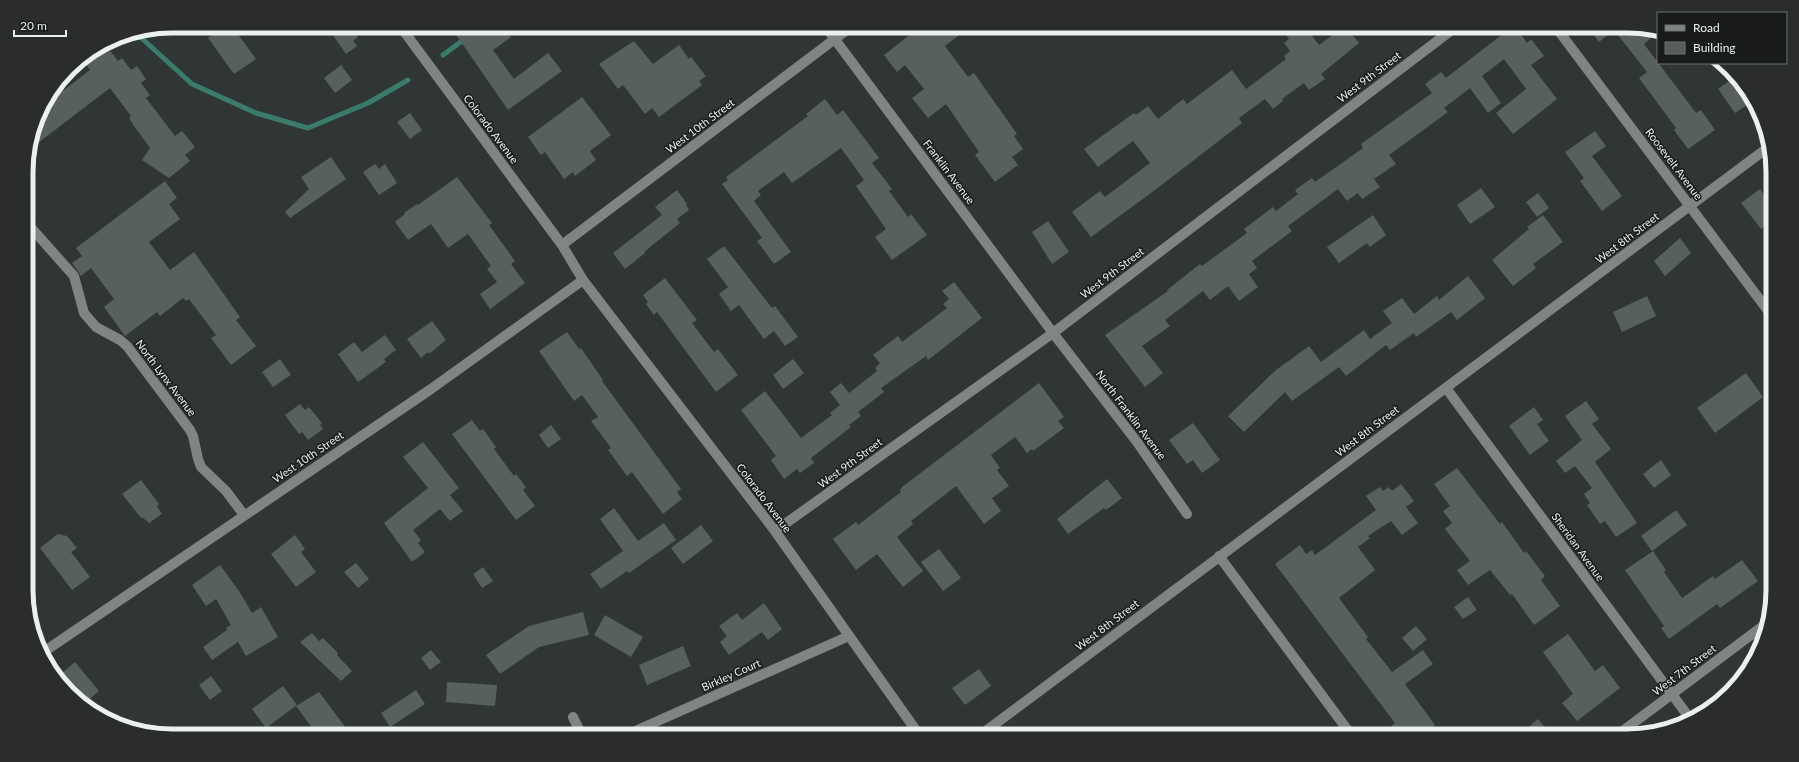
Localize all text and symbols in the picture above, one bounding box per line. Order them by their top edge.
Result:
scale bar [14,12,66,38]
legend [1657,12,1787,64]
text: 20 m [20,18,47,33]
text: Road [1693,20,1720,35]
text: Building [1693,40,1736,55]
street label: West 9th Street [1334,48,1403,105]
street label: Colorado Avenue [461,92,522,166]
street label: West 10th Street [663,95,737,156]
street label: Roosevelt Avenue [1643,125,1706,202]
street label: Franklin Avenue [921,137,978,207]
street label: West 8th Street [1592,209,1661,266]
street label: West 9th Street [1077,244,1146,301]
street label: North Lynx Avenue [133,337,199,419]
street label: North Franklin Avenue [1094,367,1169,462]
street label: West 8th Street [1332,402,1401,459]
street label: West 10th Street [270,428,346,485]
street label: West 9th Street [815,435,884,490]
street label: Colorado Avenue [734,461,795,535]
street label: Sheridan Avenue [1549,510,1608,583]
street label: West 8th Street [1072,596,1141,653]
street label: West 7th Street [1649,641,1718,698]
street label: Birkley Court [699,656,762,693]

